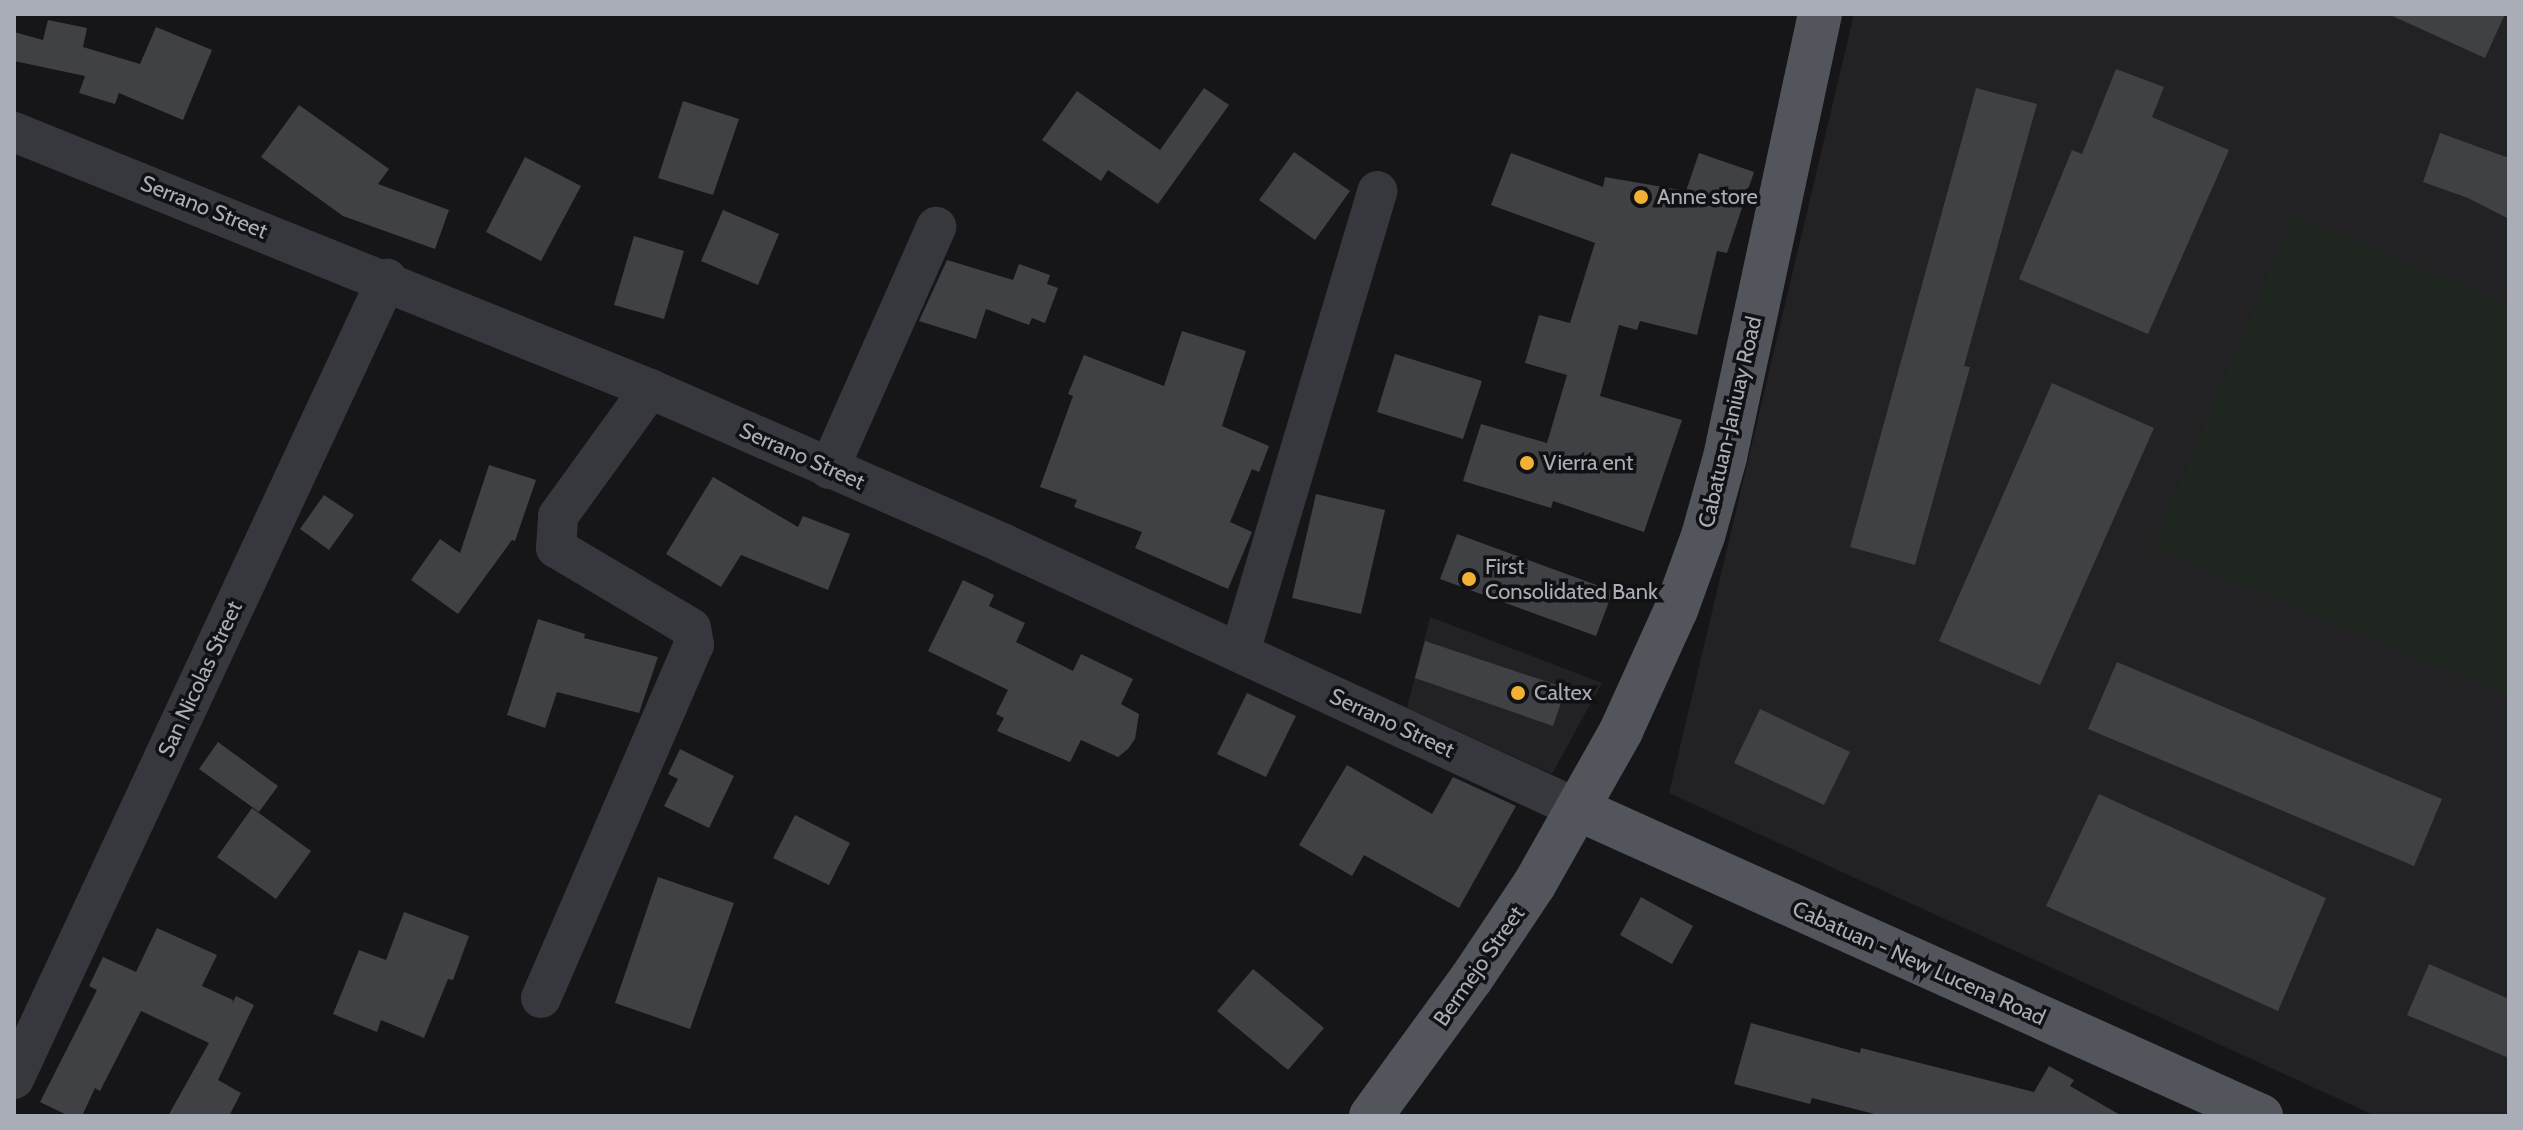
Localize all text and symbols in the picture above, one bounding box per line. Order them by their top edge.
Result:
street label: Serrano Street [137,170,271,244]
place label: Anne store [1657,184,1758,210]
marker: Anne store [1632,188,1650,206]
street label: Cabatuan-Janiuay Road [1693,314,1767,530]
street label: Serrano Street [735,417,869,495]
place label: Vierra ent [1543,450,1633,476]
marker: Vierra ent [1518,454,1536,472]
place label: First Consolidated Bank [1485,553,1658,604]
marker: First Consolidated Bank [1460,570,1478,588]
street label: San Nicolas Street [152,597,248,761]
place label: Caltex [1534,680,1592,706]
street label: Serrano Street [1326,683,1458,763]
marker: Caltex [1509,684,1527,702]
street label: Cabatuan - New Lucena Road [1788,895,2050,1031]
street label: Bermejo Street [1428,901,1530,1031]

